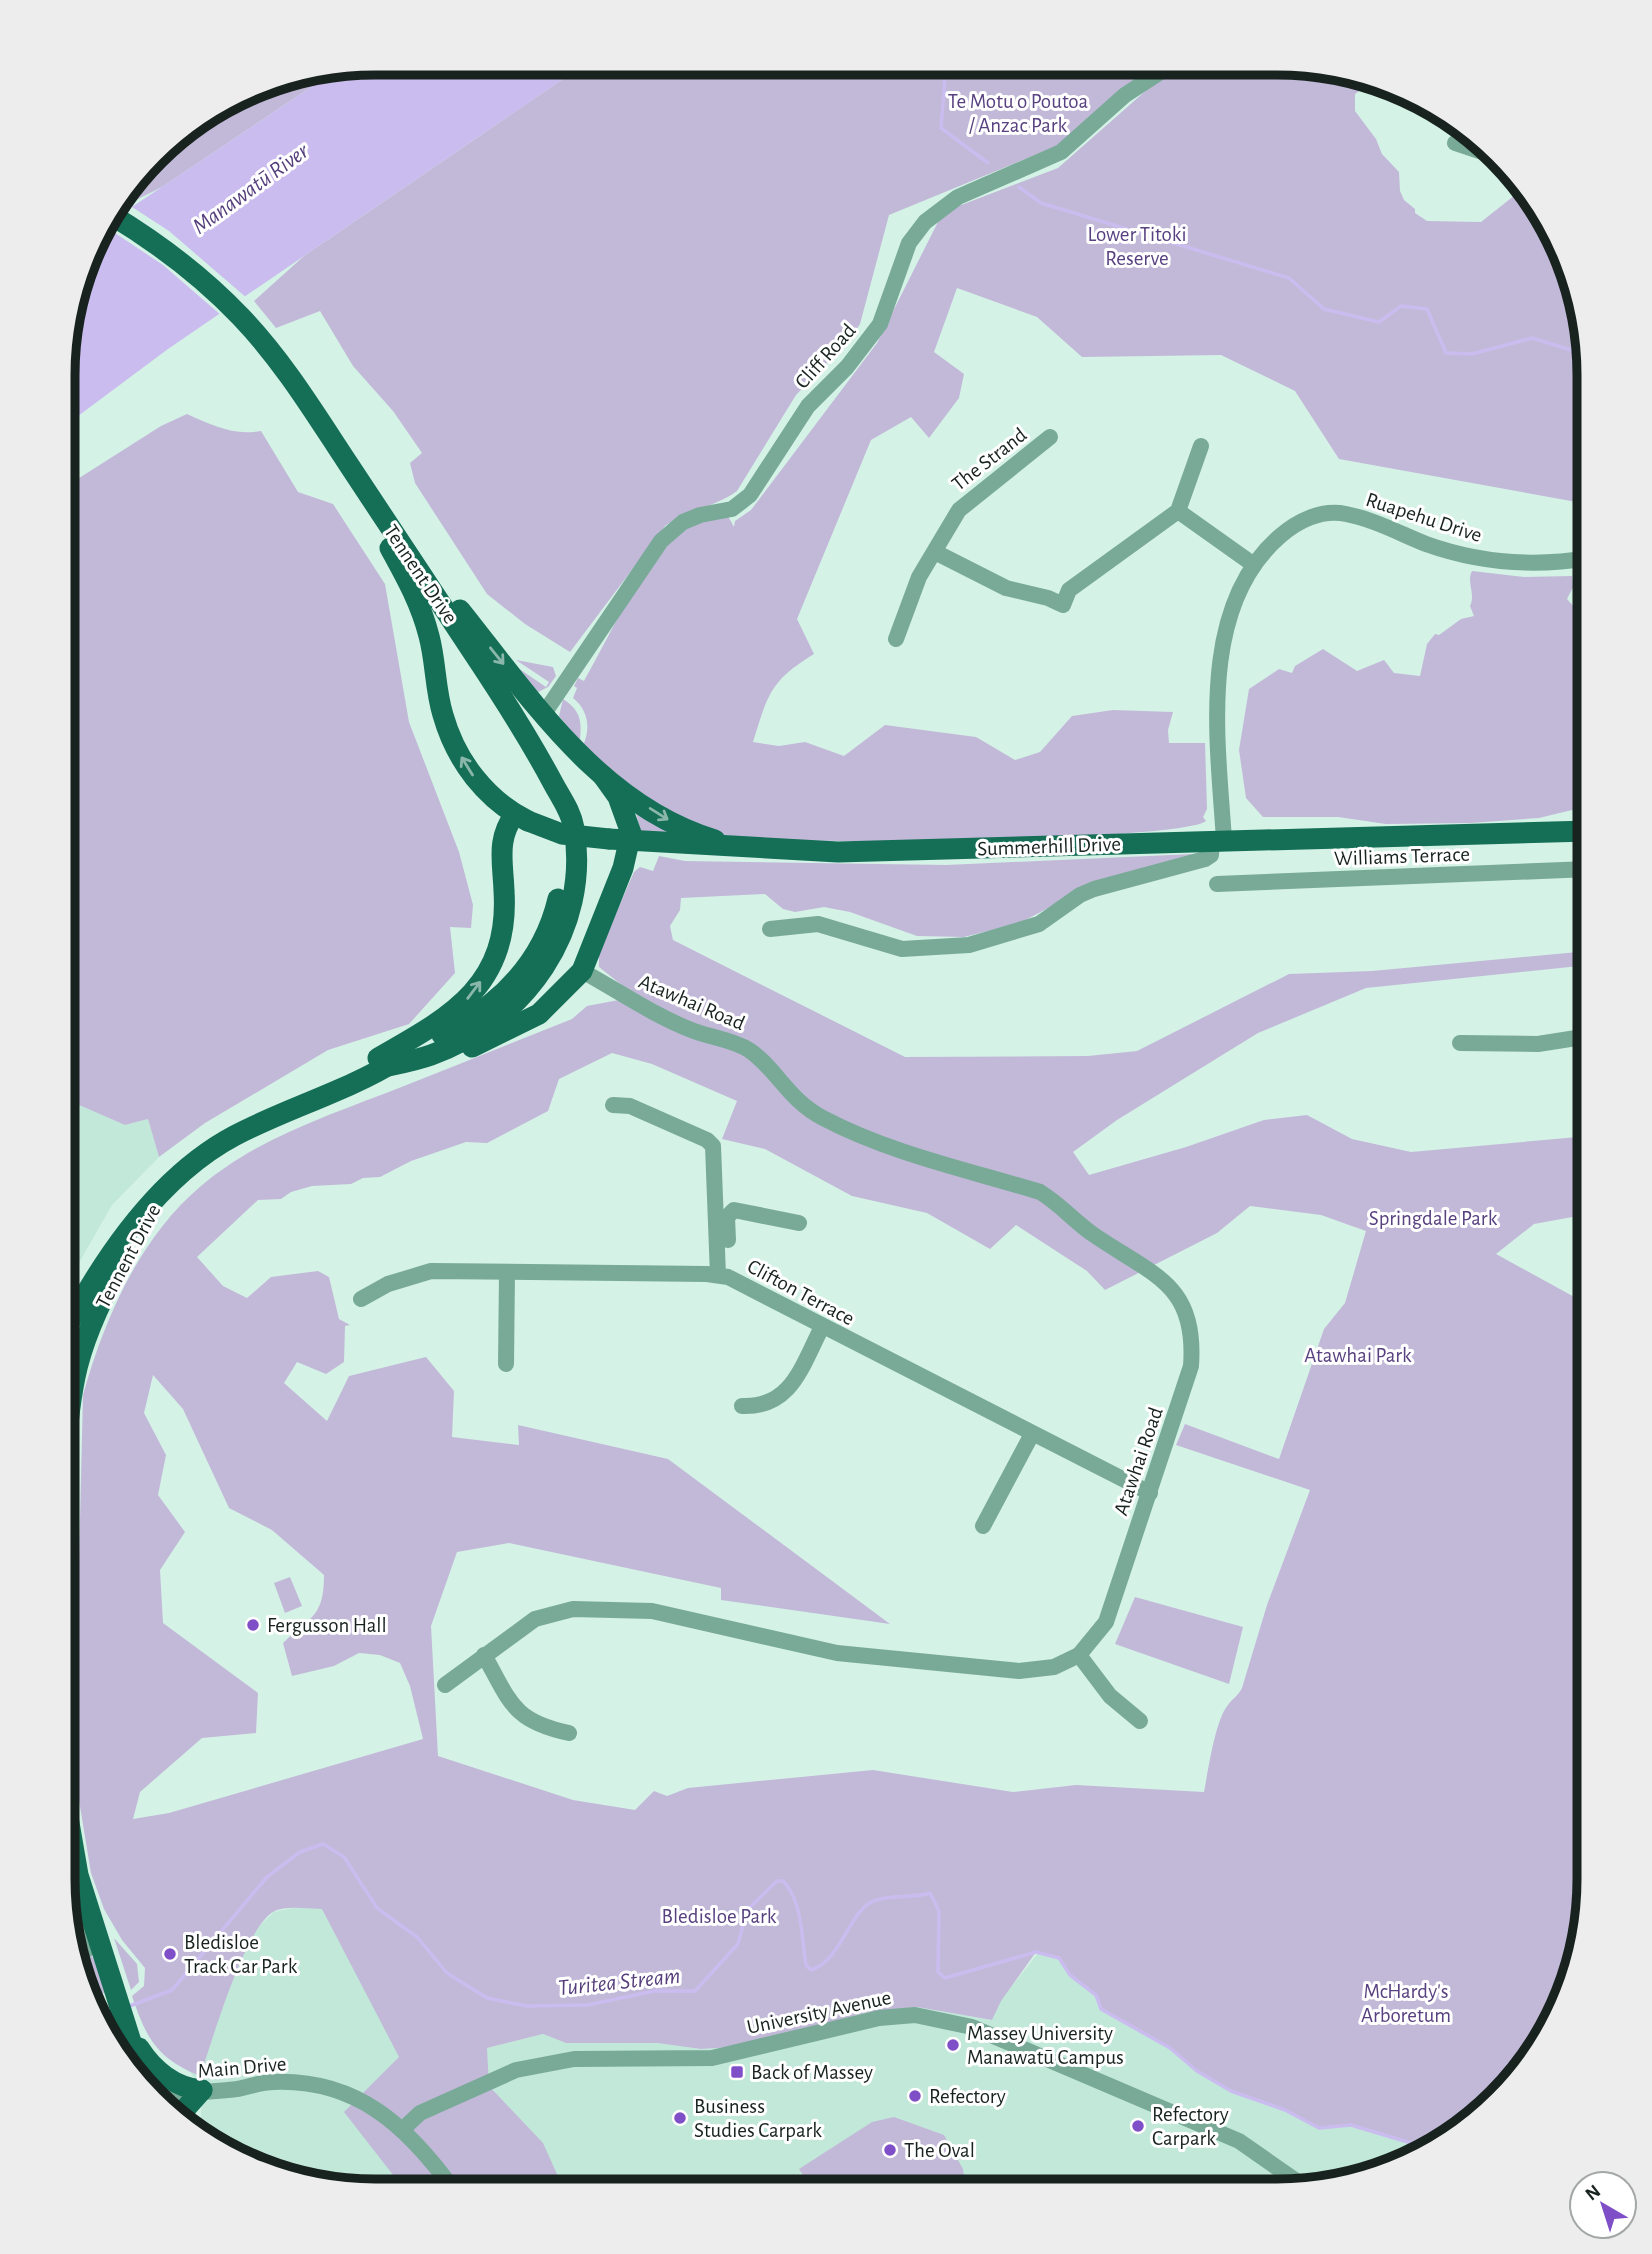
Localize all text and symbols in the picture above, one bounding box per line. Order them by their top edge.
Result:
park label: Te Motu o Poutoa / Anzac Park [948,91,1089,136]
water label: Manawatū River [189,139,313,239]
park label: Lower Titoki Reserve [1088,224,1187,269]
street label: Cliff Road [791,320,860,393]
street label: The Strand [948,424,1031,495]
street label: Ruapehu Drive [1363,489,1485,546]
street label: Tennent Drive [380,521,461,628]
one-way arrow [489,647,504,665]
one-way arrow [460,757,474,777]
one-way arrow [648,808,668,822]
street label: Summerhill Drive [977,833,1121,860]
street label: Williams Terrace [1334,844,1470,869]
street label: Atawhai Road [636,971,748,1034]
one-way arrow [466,981,481,1000]
street label: Tennent Drive [92,1201,165,1312]
park label: Springdale Park [1369,1208,1498,1229]
street label: Clifton Terrace [744,1255,858,1329]
park label: Atawhai Park [1304,1345,1412,1366]
street label: Atawhai Road [1110,1404,1167,1518]
place label: Fergusson Hall [267,1615,387,1636]
marker: Fergusson Hall [245,1617,261,1633]
park label: Bledisloe Park [662,1906,777,1927]
place label: Bledisloe Track Car Park [184,1932,298,1977]
marker: Bledisloe Track Car Park [162,1946,178,1962]
water label: Turitea Stream [557,1965,681,2000]
park label: McHardy's Arboretum [1361,1981,1451,2026]
street label: University Avenue [745,1987,893,2038]
place label: Massey University Manawatū Campus [967,2023,1124,2068]
marker: Massey University Manawatū Campus [945,2037,961,2053]
street label: Main Drive [197,2053,287,2082]
place label: Back of Massey [751,2062,873,2083]
marker: Back of Massey [729,2064,745,2080]
place label: Refectory [929,2086,1006,2107]
marker: Refectory [907,2088,923,2104]
place label: Business Studies Carpark [694,2096,822,2141]
place label: Refectory Carpark [1152,2104,1229,2149]
marker: Business Studies Carpark [672,2110,688,2126]
marker: Refectory Carpark [1130,2118,1146,2134]
place label: The Oval [904,2140,975,2161]
marker: The Oval [882,2142,898,2158]
north arrow [1568,2170,1638,2240]
text: N [1582,2181,1604,2204]

